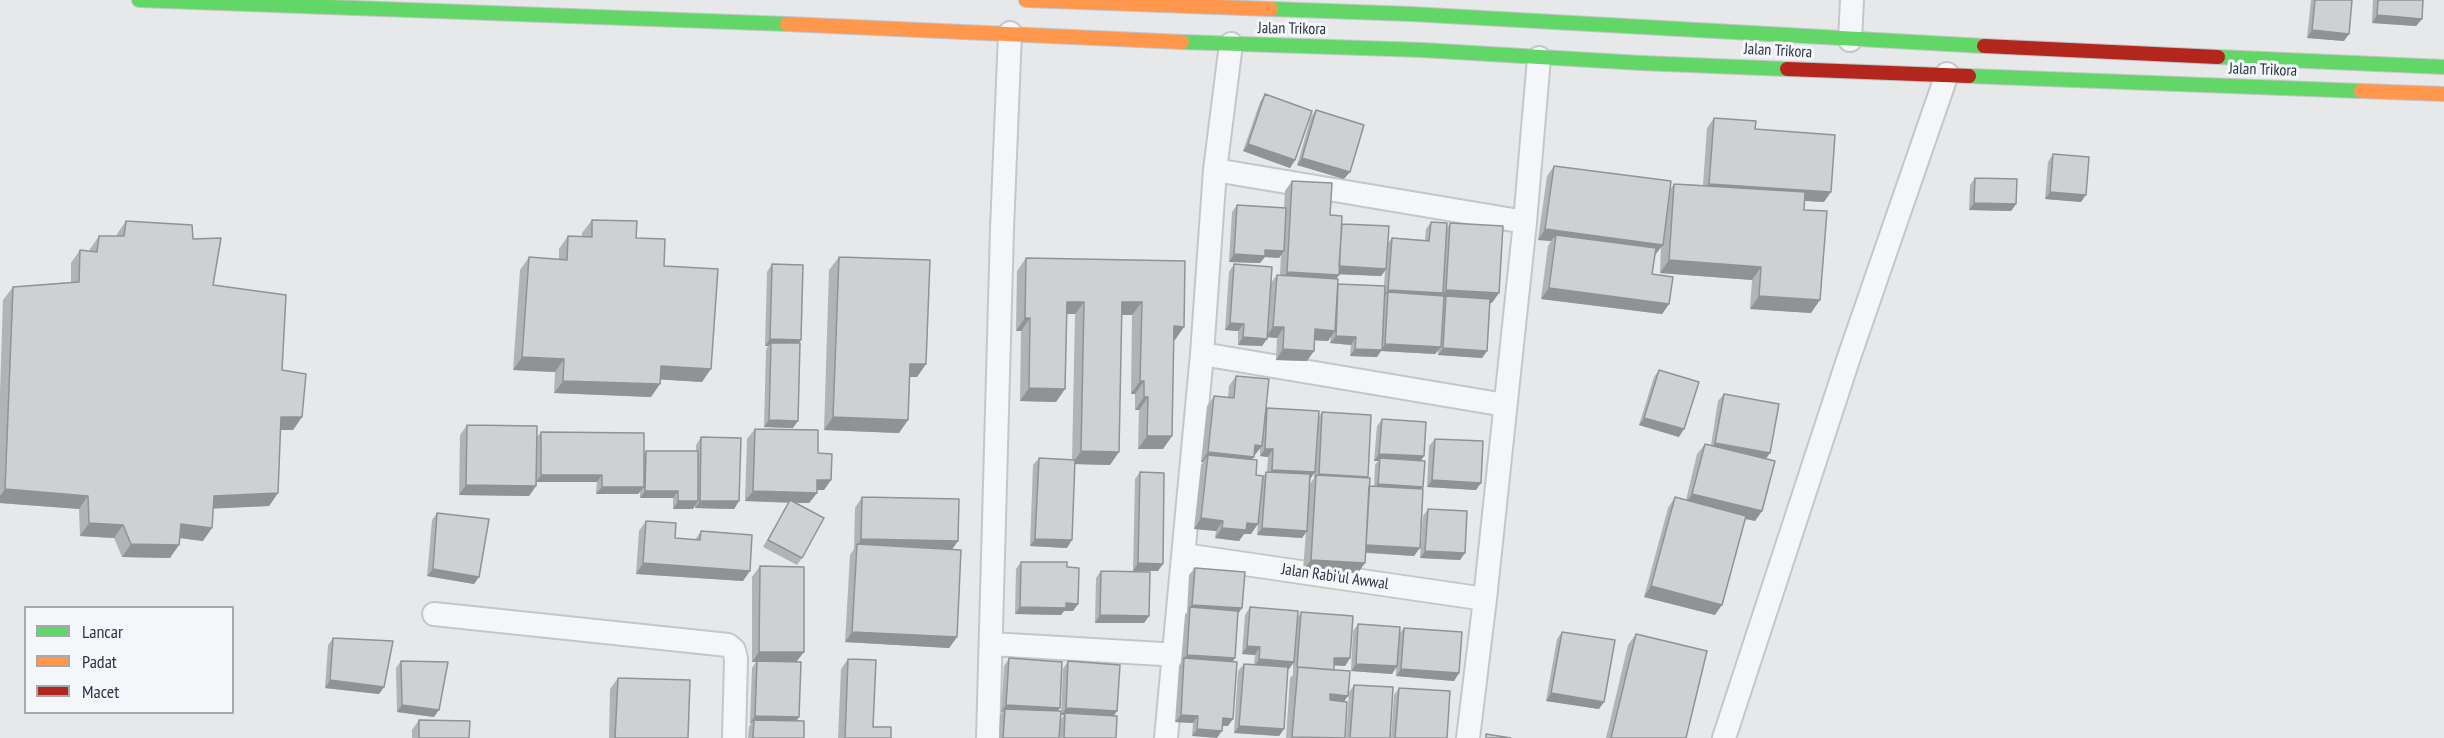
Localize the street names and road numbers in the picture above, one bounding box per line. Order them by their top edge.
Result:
street label: Jalan Trikora [1258,19,1326,39]
street label: Jalan Trikora [1743,40,1813,62]
street label: Jalan Trikora [2229,59,2297,81]
street label: Jalan Rabi'ul Awwal [1280,560,1390,594]

